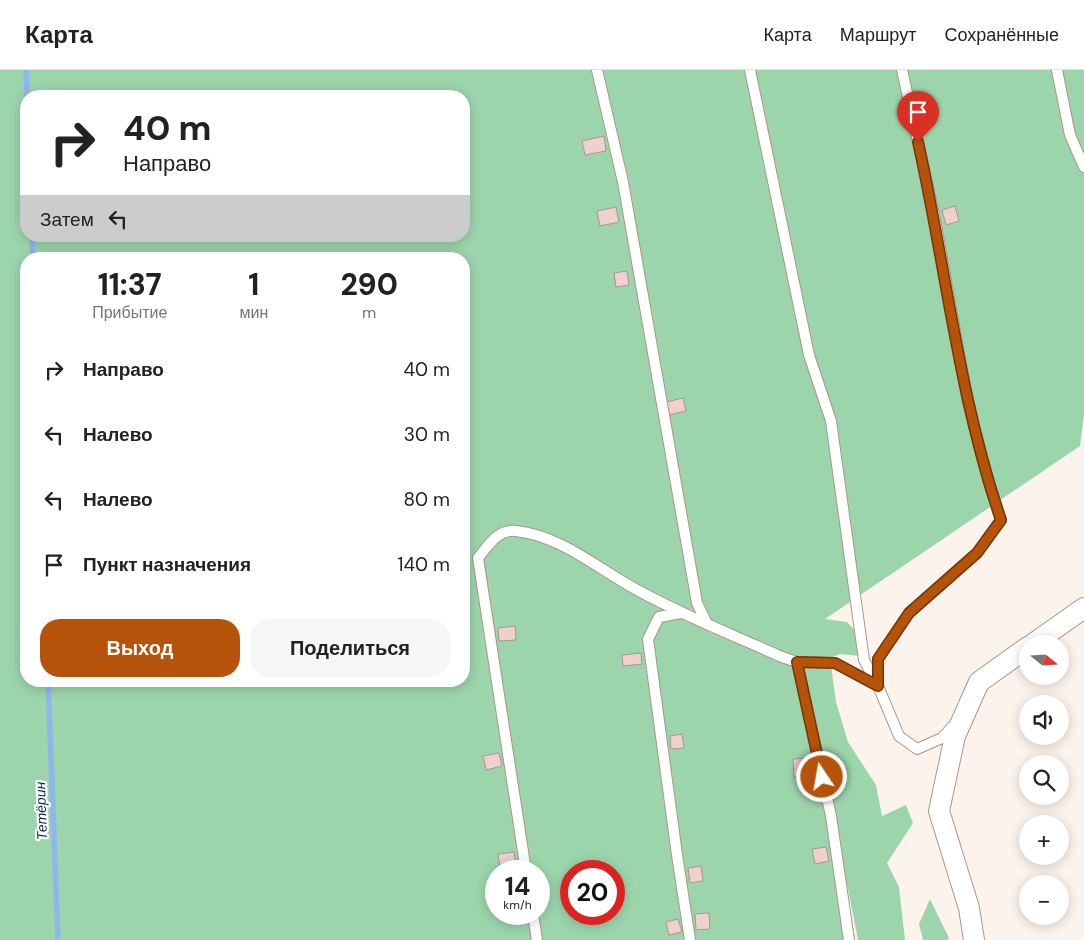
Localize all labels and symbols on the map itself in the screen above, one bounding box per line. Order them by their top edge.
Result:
pin [897,91,939,142]
north arrow [1019,635,1069,685]
position arrow [795,750,847,802]
water label: Тетёрин [31,781,51,841]
speed limit sign: 20 [560,860,625,925]

